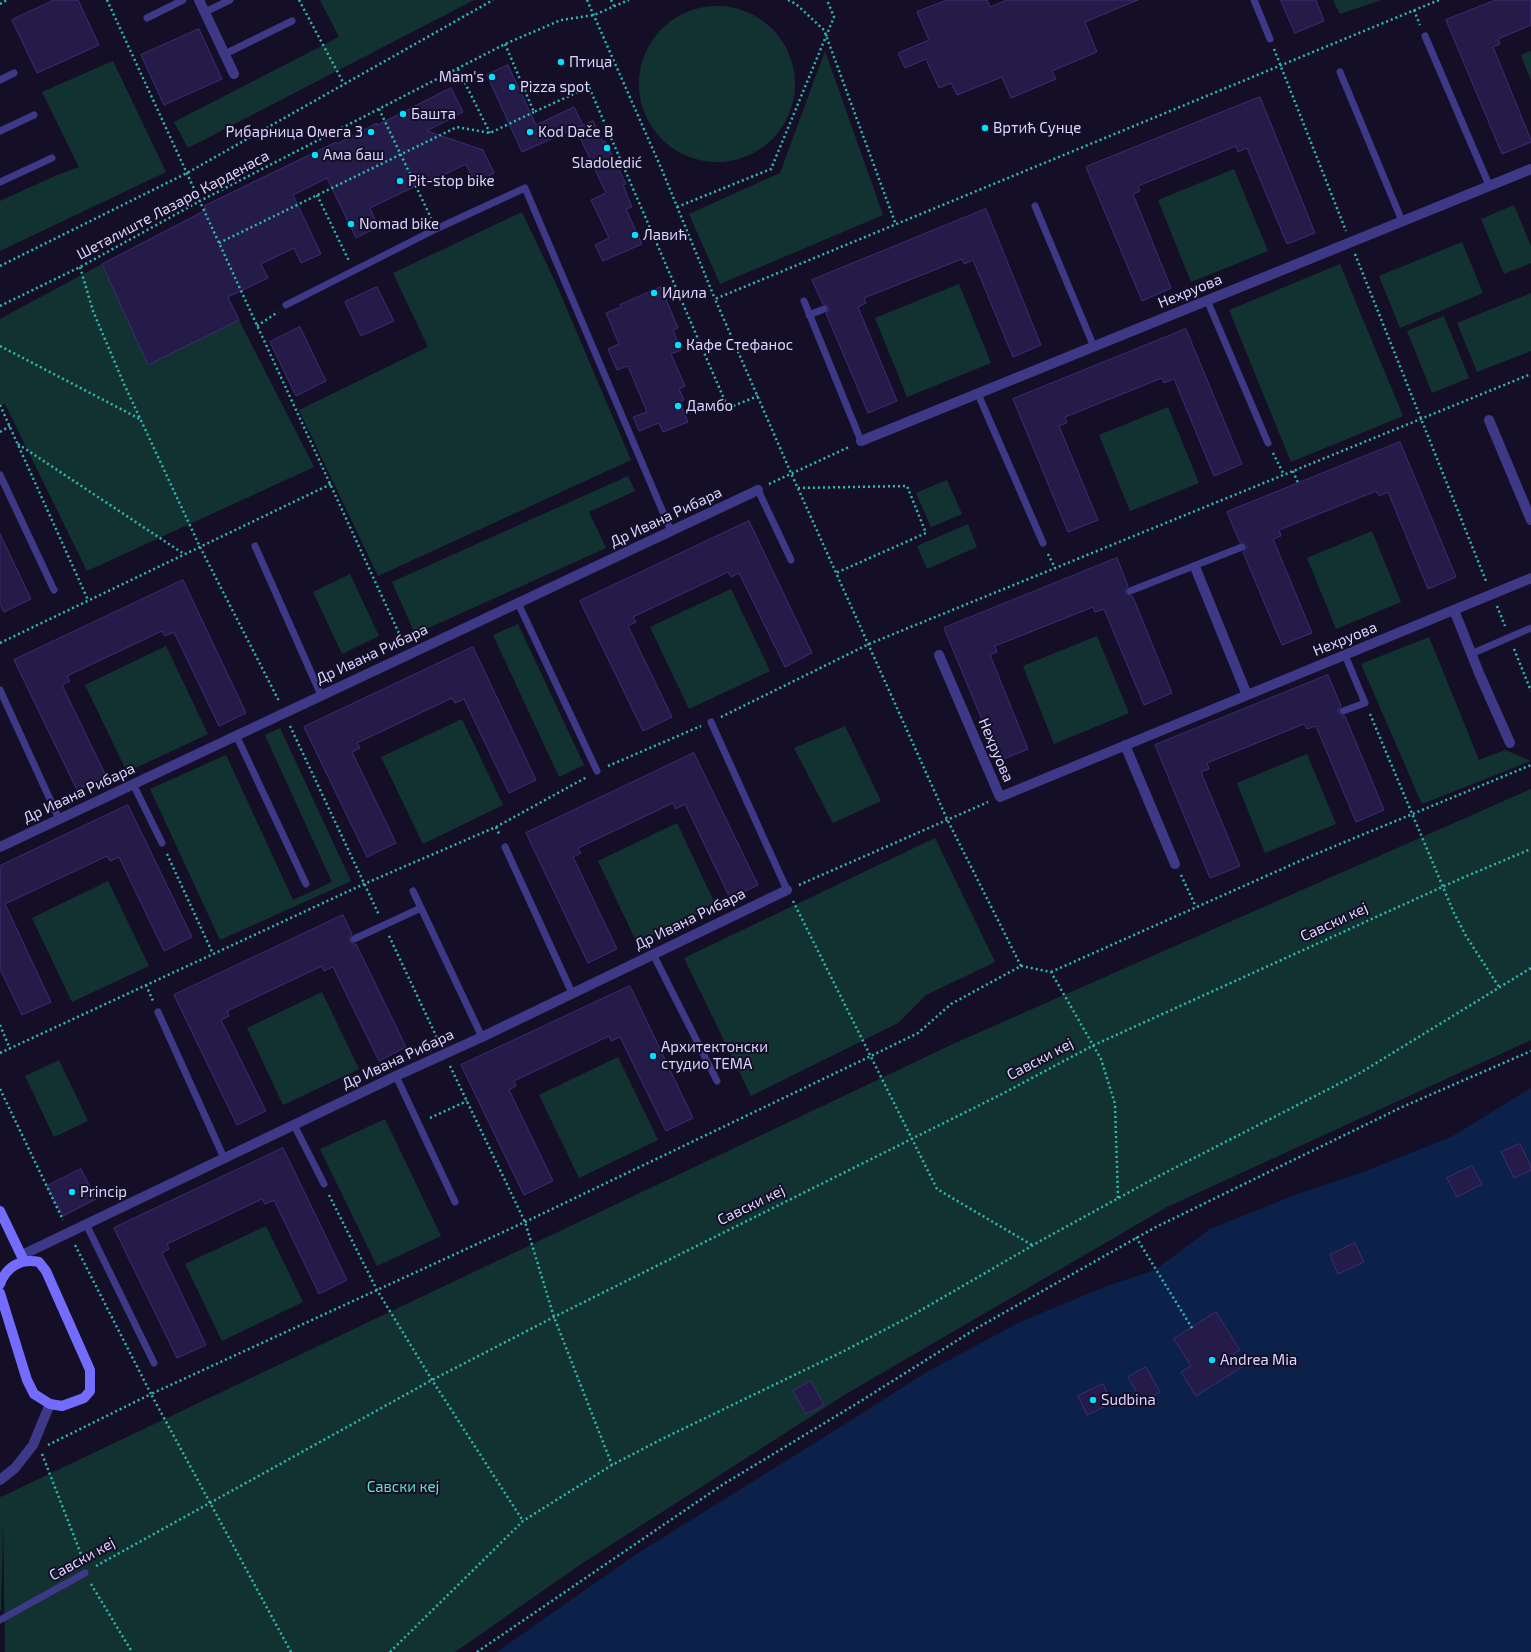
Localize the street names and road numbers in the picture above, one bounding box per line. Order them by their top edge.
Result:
street label: Шеталиште Лазаро Карденаса [74,147,272,263]
street label: Нехруова [1155,270,1225,312]
street label: Др Ивана Рибара [607,483,725,551]
street label: Нехруова [1310,618,1380,660]
street label: Др Ивана Рибара [313,620,431,688]
street label: Нехруова [975,715,1017,785]
street label: Др Ивана Рибара [20,759,138,827]
street label: Др Ивана Рибара [632,884,748,954]
street label: Савски кеј [1297,899,1371,945]
street label: Др Ивана Рибара [339,1025,457,1093]
street label: Савски кеј [1004,1034,1076,1084]
street label: Савски кеј [714,1181,788,1229]
street label: Савски кеј [46,1534,118,1584]

